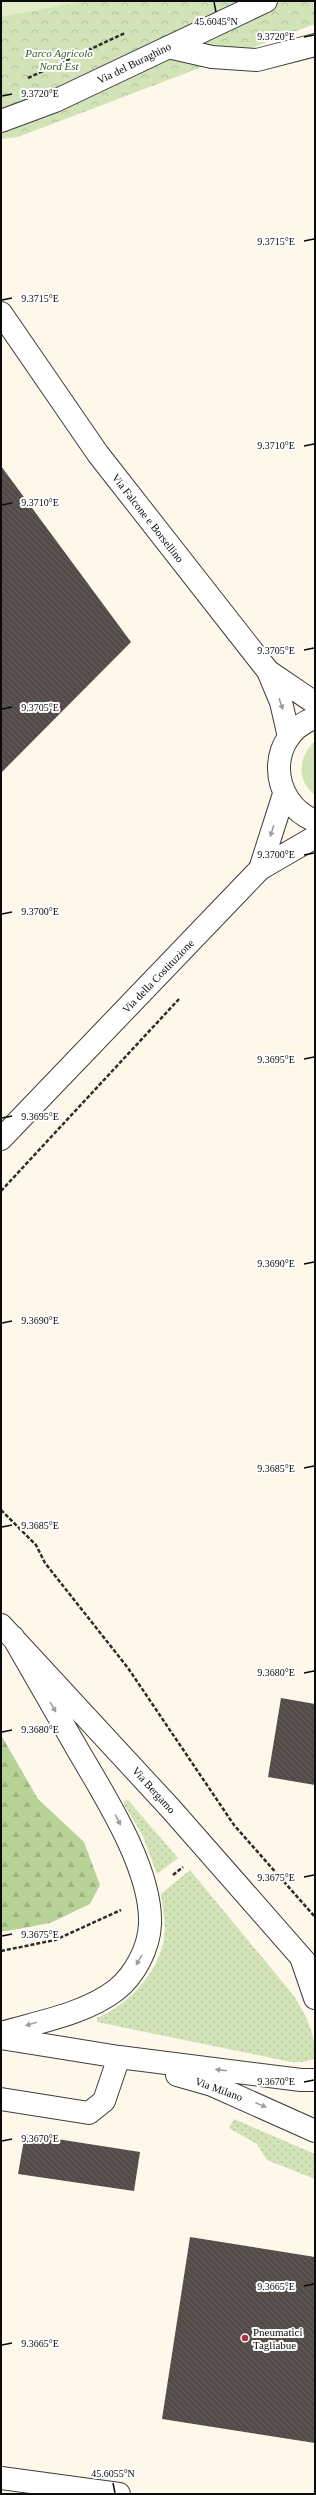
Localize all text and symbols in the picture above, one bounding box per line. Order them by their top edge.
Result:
text: 45.6045°N [194,16,238,27]
text: 9.3720°E [257,31,295,42]
street label: Via del Buraghino [95,40,173,86]
park label: Parco Agricolo Nord Est [24,47,93,72]
text: 9.3720°E [21,88,59,99]
text: 9.3715°E [257,236,295,247]
text: 9.3715°E [21,293,59,304]
text: 9.3710°E [257,440,295,451]
street label: Via Falcone e Borsellino [110,471,187,565]
text: 9.3710°E [21,497,59,508]
text: 9.3705°E [257,645,295,656]
one-way arrow [278,698,284,710]
text: 9.3705°E [21,702,59,713]
one-way arrow [269,826,275,838]
text: 9.3700°E [257,849,295,860]
text: 9.3700°E [21,906,59,917]
street label: Via della Costituzione [120,937,196,1015]
text: 9.3695°E [257,1054,295,1065]
text: 9.3695°E [21,1111,59,1122]
text: 9.3690°E [257,1258,295,1269]
text: 9.3690°E [21,1315,59,1326]
text: 9.3685°E [257,1463,295,1474]
text: 9.3685°E [21,1520,59,1531]
text: 9.3680°E [257,1667,295,1678]
one-way arrow [50,1701,57,1713]
text: 9.3680°E [21,1724,59,1735]
street label: Via Bergamo [130,1764,178,1816]
one-way arrow [114,1814,121,1826]
text: 9.3675°E [257,1872,295,1883]
text: 9.3675°E [21,1929,59,1940]
one-way arrow [136,1954,142,1966]
one-way arrow [25,2021,37,2027]
one-way arrow [215,2067,227,2073]
street label: Via Milano [194,2075,245,2103]
text: 9.3670°E [257,2076,295,2087]
one-way arrow [256,2103,268,2109]
text: 9.3670°E [21,2133,59,2144]
text: 9.3665°E [257,2281,295,2292]
place label: Pneumatici Tagliabue [253,2326,303,2351]
marker: Pneumatici Tagliabue [240,2333,250,2343]
text: 9.3665°E [21,2338,59,2349]
text: 45.6055°N [91,2468,135,2479]

